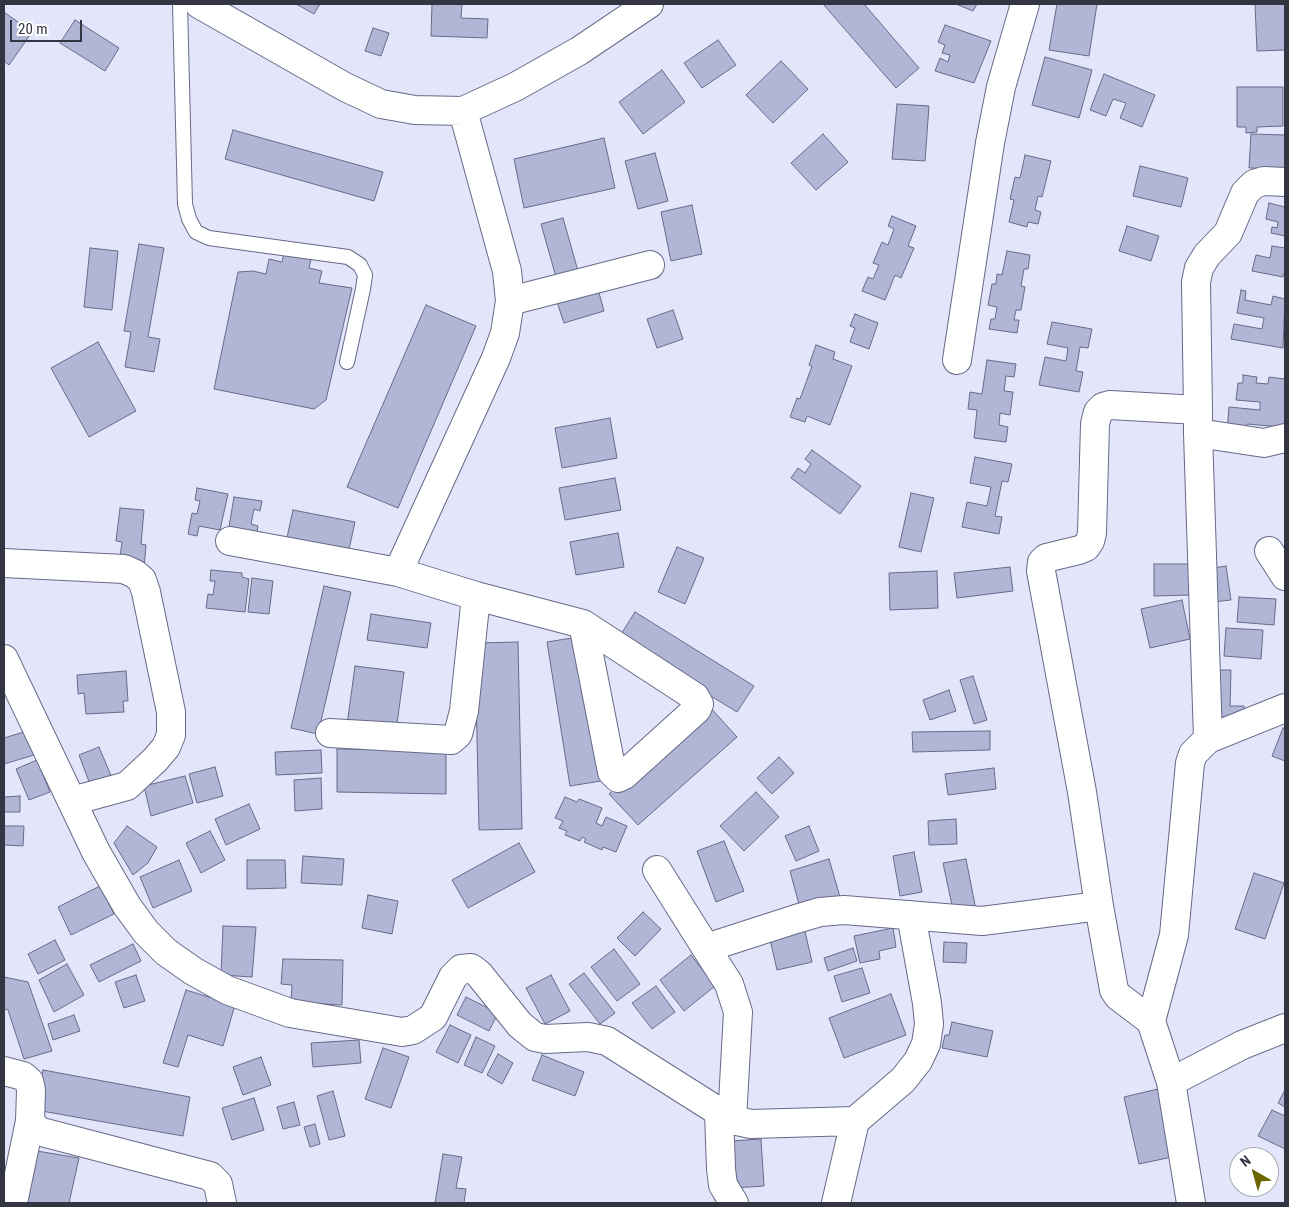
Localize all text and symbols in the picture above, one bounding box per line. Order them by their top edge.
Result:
scale bar [12,10,85,42]
text: 20 m [18,20,48,38]
north arrow [1229,1147,1279,1197]
text: N [1237,1152,1254,1170]

